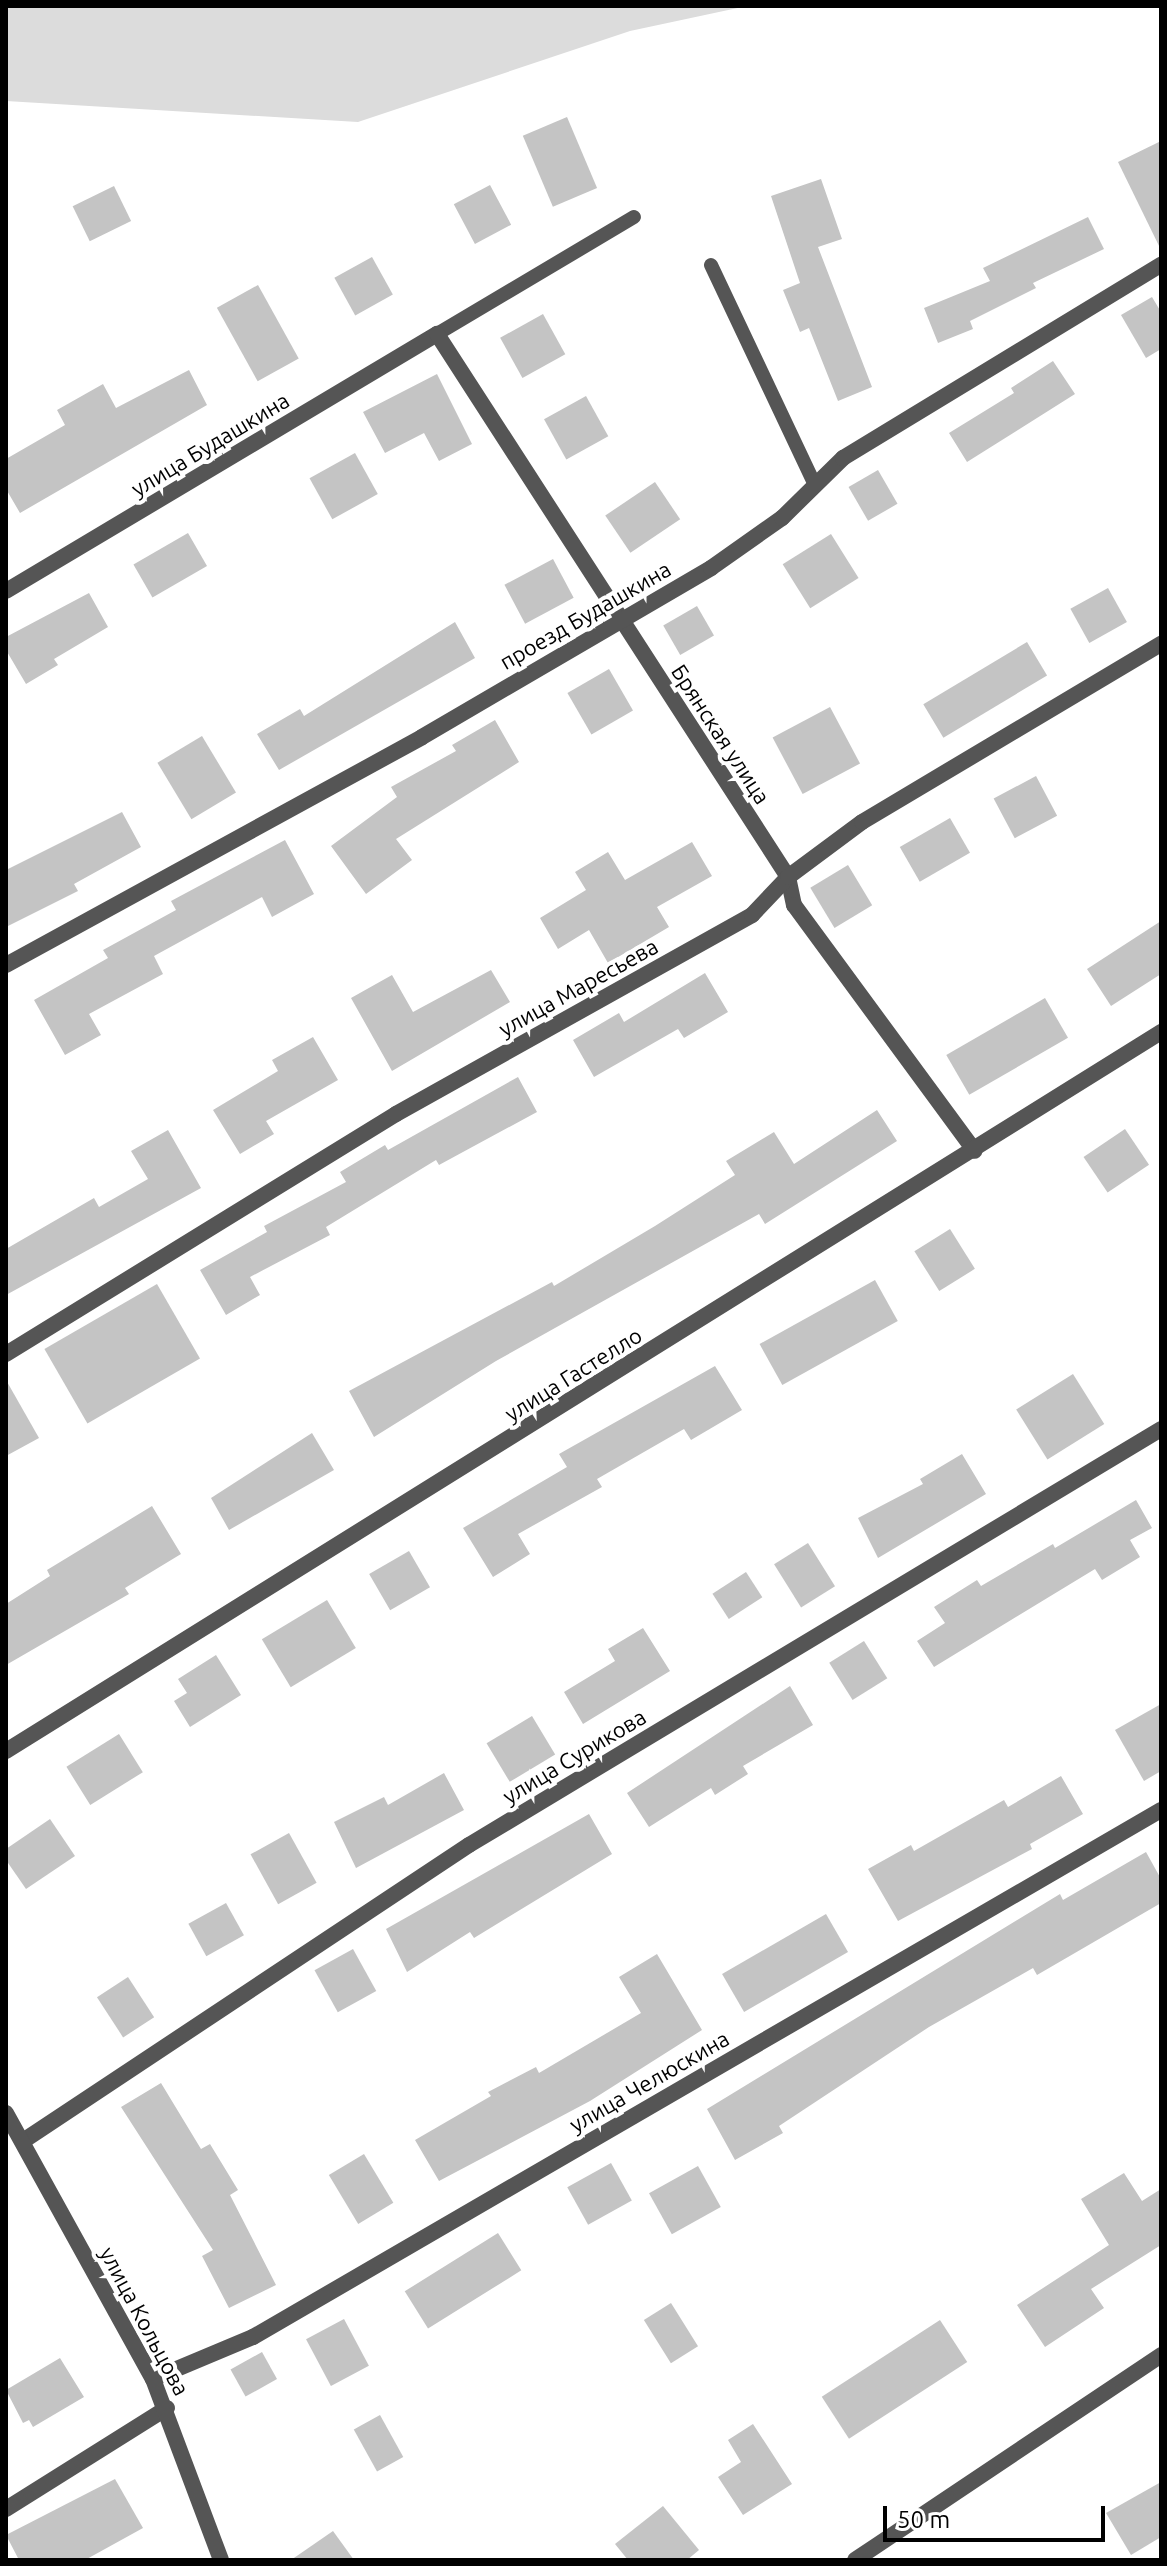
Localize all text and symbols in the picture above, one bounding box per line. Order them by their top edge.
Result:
street label: улица Будашкина [126,386,294,502]
street label: проезд Будашкина [495,555,675,675]
street label: Брянская улица [666,659,776,809]
street label: улица Маресьева [494,932,662,1042]
street label: улица Гастелло [500,1321,646,1427]
street label: улица Сурикова [498,1703,650,1809]
street label: улица Челюскина [564,2025,734,2137]
street label: улица Кольцова [95,2242,195,2400]
scale bar [887,2490,1109,2540]
text: 50 m [897,2506,950,2533]

